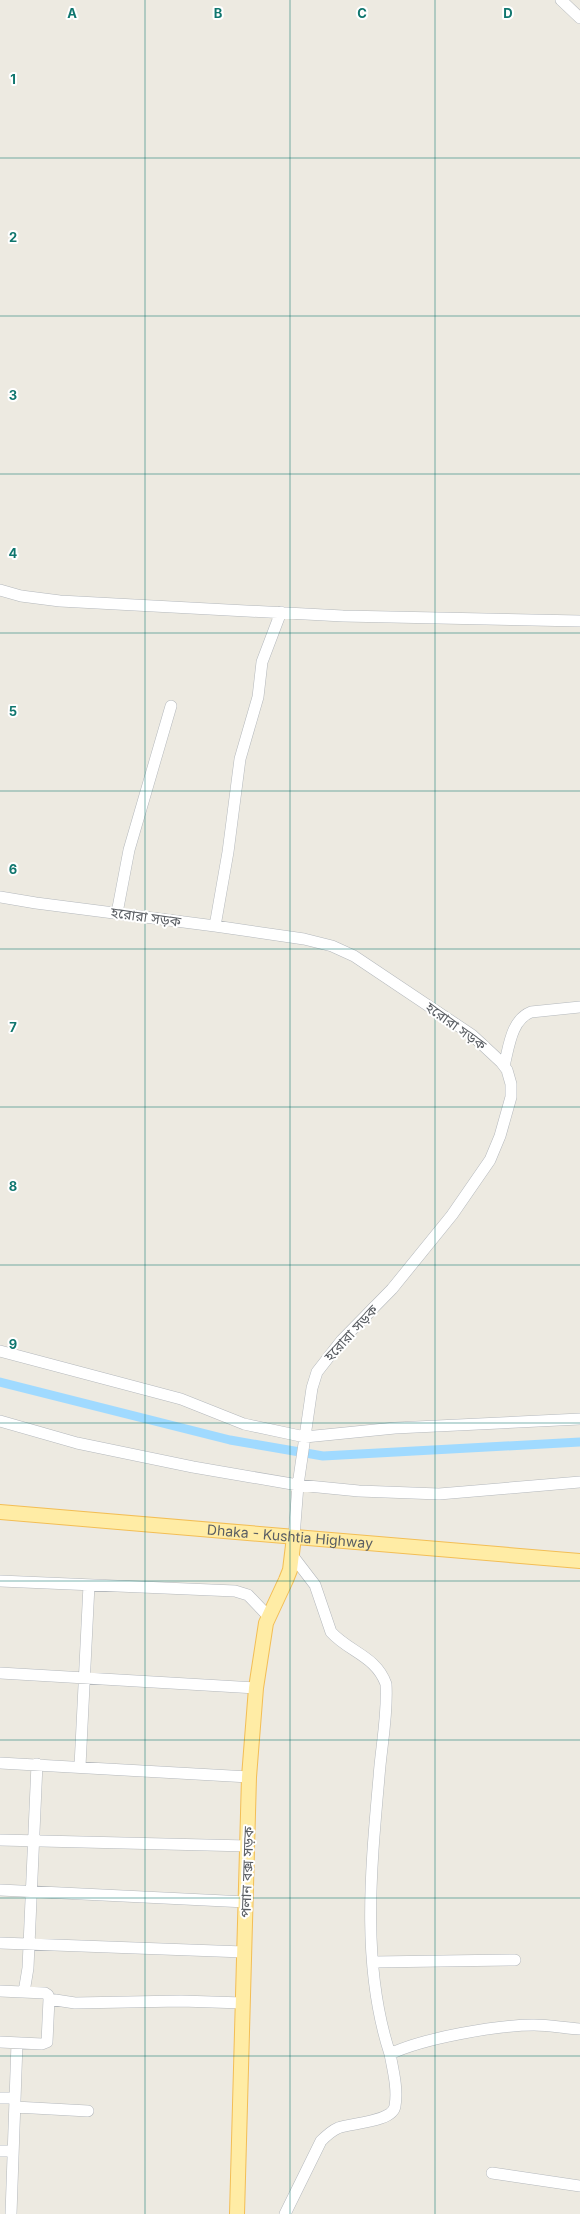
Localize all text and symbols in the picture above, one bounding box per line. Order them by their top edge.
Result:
text: A [67,5,77,21]
text: B [214,5,223,21]
text: C [357,5,367,21]
text: D [503,5,513,21]
text: 1 [10,71,16,87]
text: 2 [9,229,17,245]
text: 3 [9,387,17,403]
text: 4 [9,545,18,561]
text: 5 [9,703,17,719]
text: 6 [9,861,17,877]
street label: হরোরা সড়ক [109,903,183,930]
street label: হরোরা সড়ক [422,997,490,1054]
text: 7 [9,1019,17,1035]
text: 8 [9,1178,17,1194]
street label: হরোরা সড়ক [320,1301,381,1365]
text: 9 [9,1336,17,1352]
street label: Dhaka - Kushtia Highway [206,1521,374,1551]
street label: পলান বক্স সড়ক [236,1825,257,1918]

